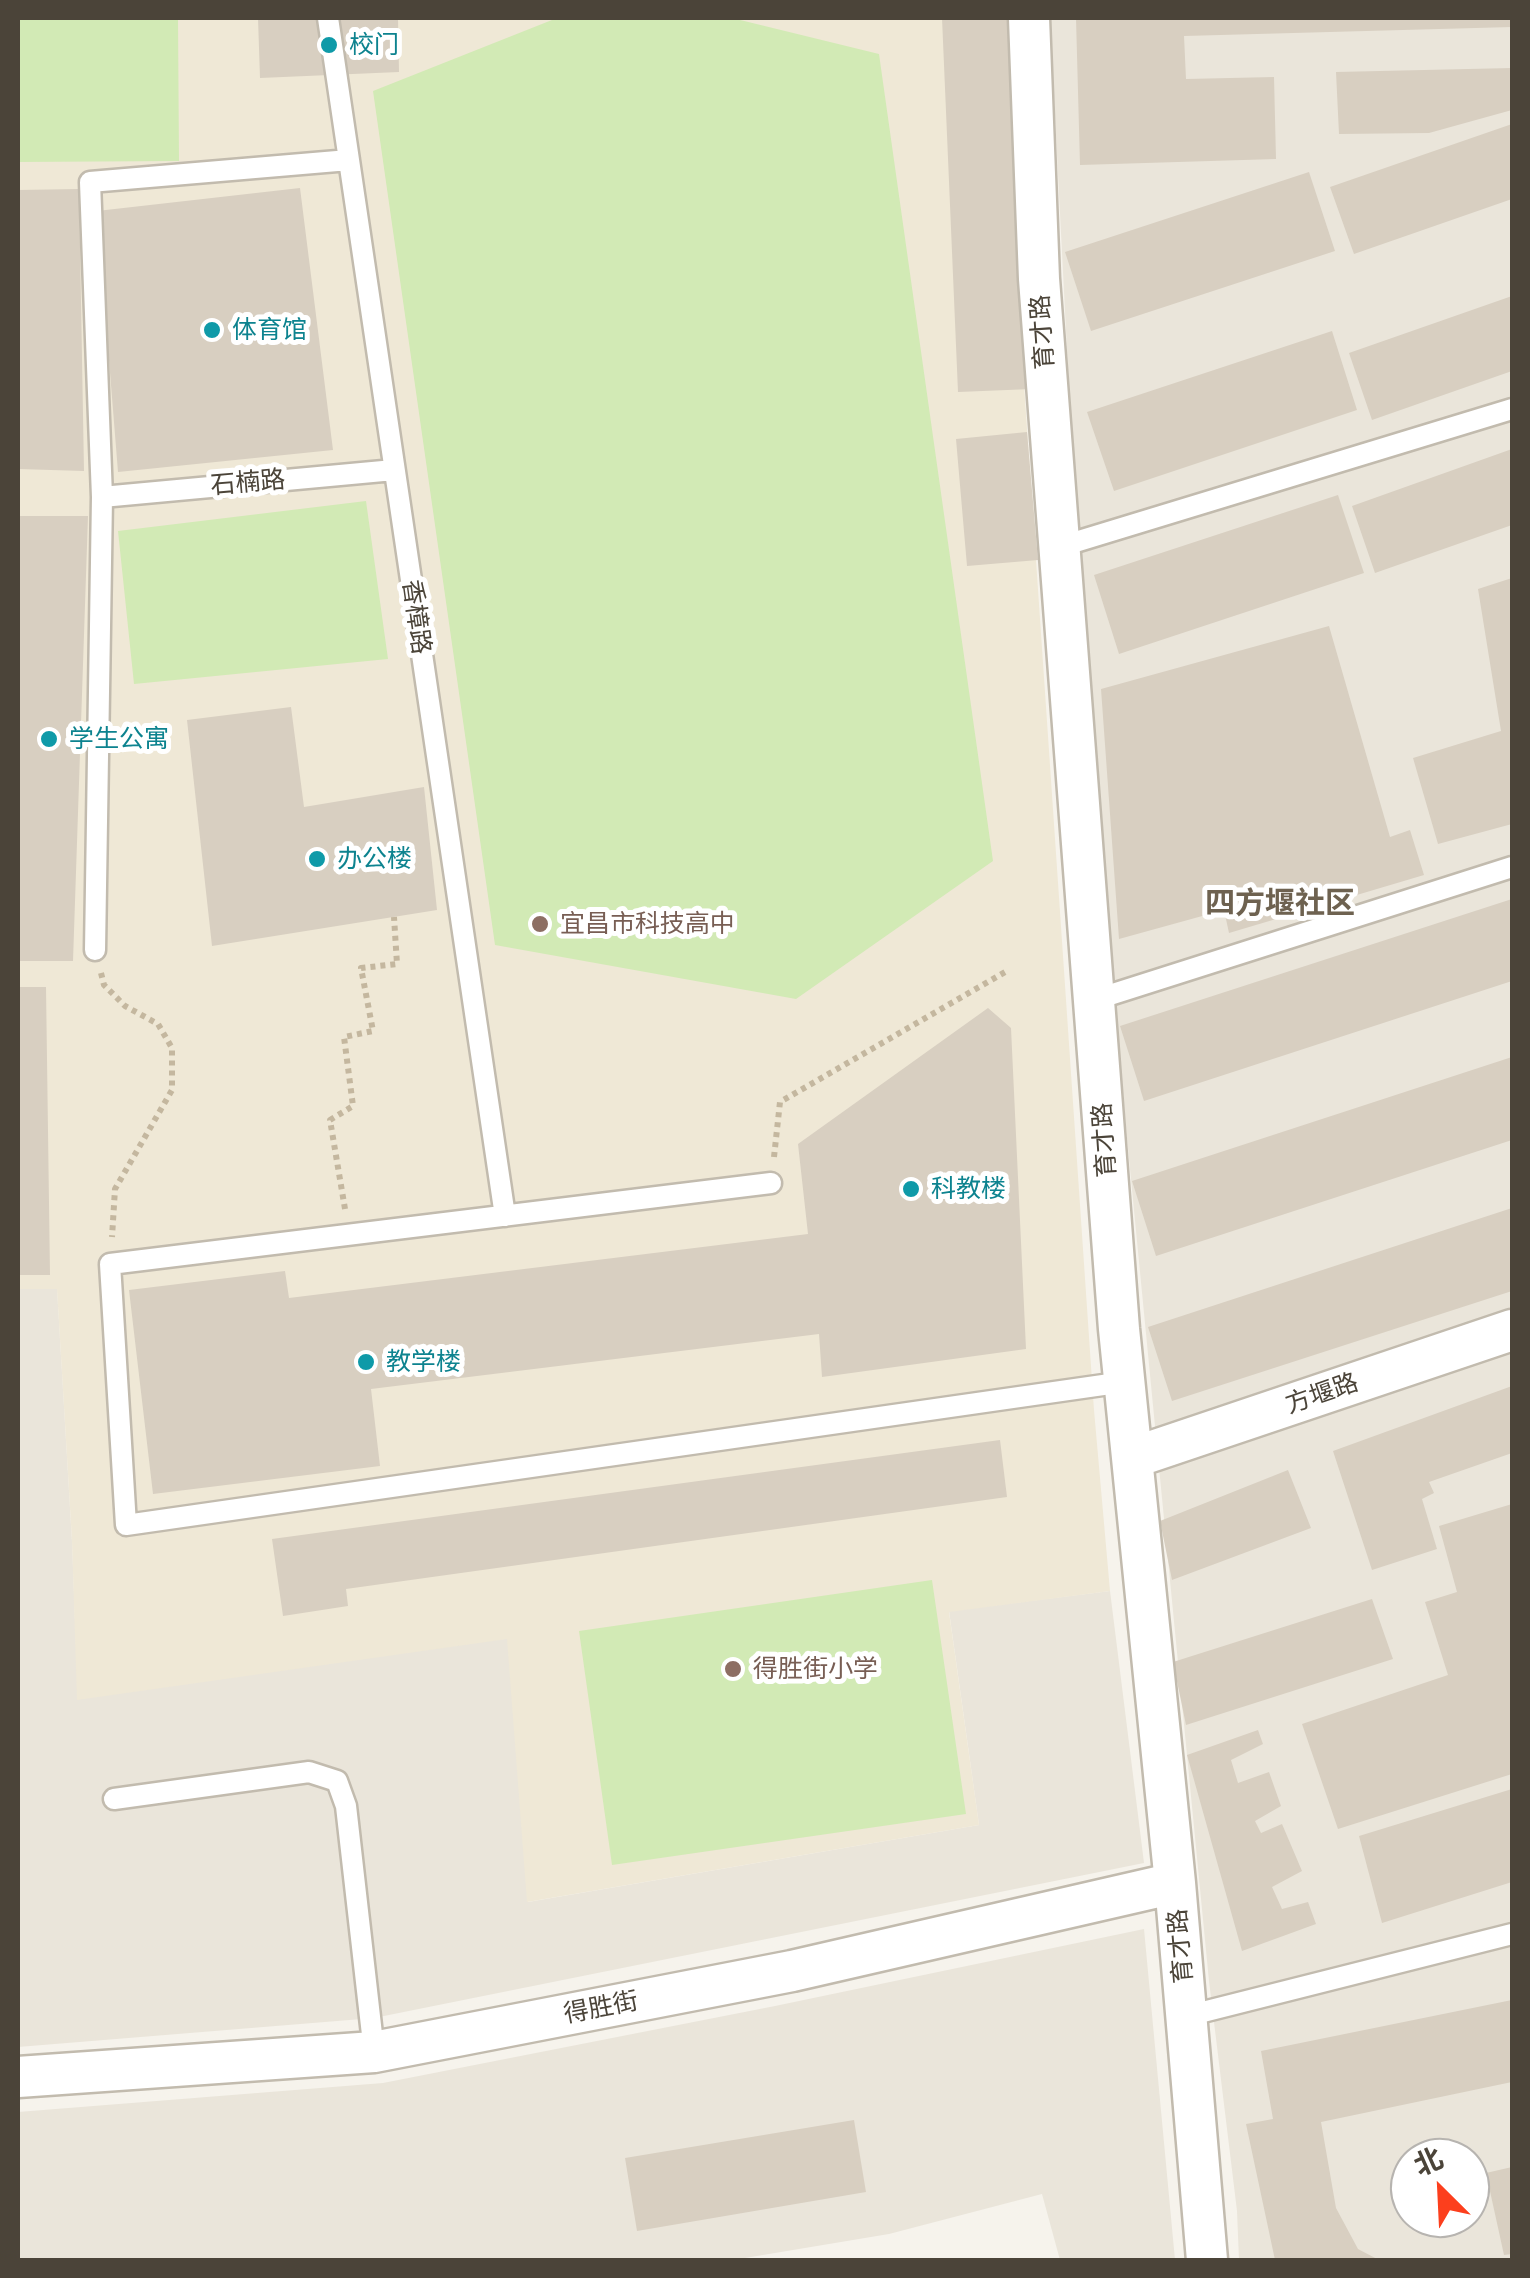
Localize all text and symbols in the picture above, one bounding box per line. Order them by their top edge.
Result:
place label: 校门 [349,30,399,60]
marker: 校门 [318,34,340,56]
street label: 育才路 [1025,294,1061,370]
place label: 体育馆 [232,315,307,345]
marker: 体育馆 [201,319,223,341]
street label: 石楠路 [209,465,287,501]
street label: 香樟路 [396,578,436,656]
place label: 学生公寓 [69,724,169,754]
marker: 学生公寓 [38,728,60,750]
place label: 办公楼 [337,844,412,874]
marker: 办公楼 [306,848,328,870]
district label: 四方堰社区 [1205,886,1355,922]
place label: 宜昌市科技高中 [560,909,735,939]
marker: 宜昌市科技高中 [529,913,551,935]
street label: 育才路 [1087,1102,1123,1178]
place label: 科教楼 [931,1174,1006,1204]
marker: 科教楼 [900,1178,922,1200]
place label: 教学楼 [386,1347,461,1377]
marker: 教学楼 [355,1351,377,1373]
street label: 方堰路 [1282,1368,1362,1420]
place label: 得胜街小学 [753,1654,878,1684]
marker: 得胜街小学 [722,1658,744,1680]
street label: 育才路 [1163,1907,1199,1985]
street label: 得胜街 [561,1986,641,2030]
north arrow [1390,2138,1490,2238]
text: 北 [1409,2141,1448,2183]

